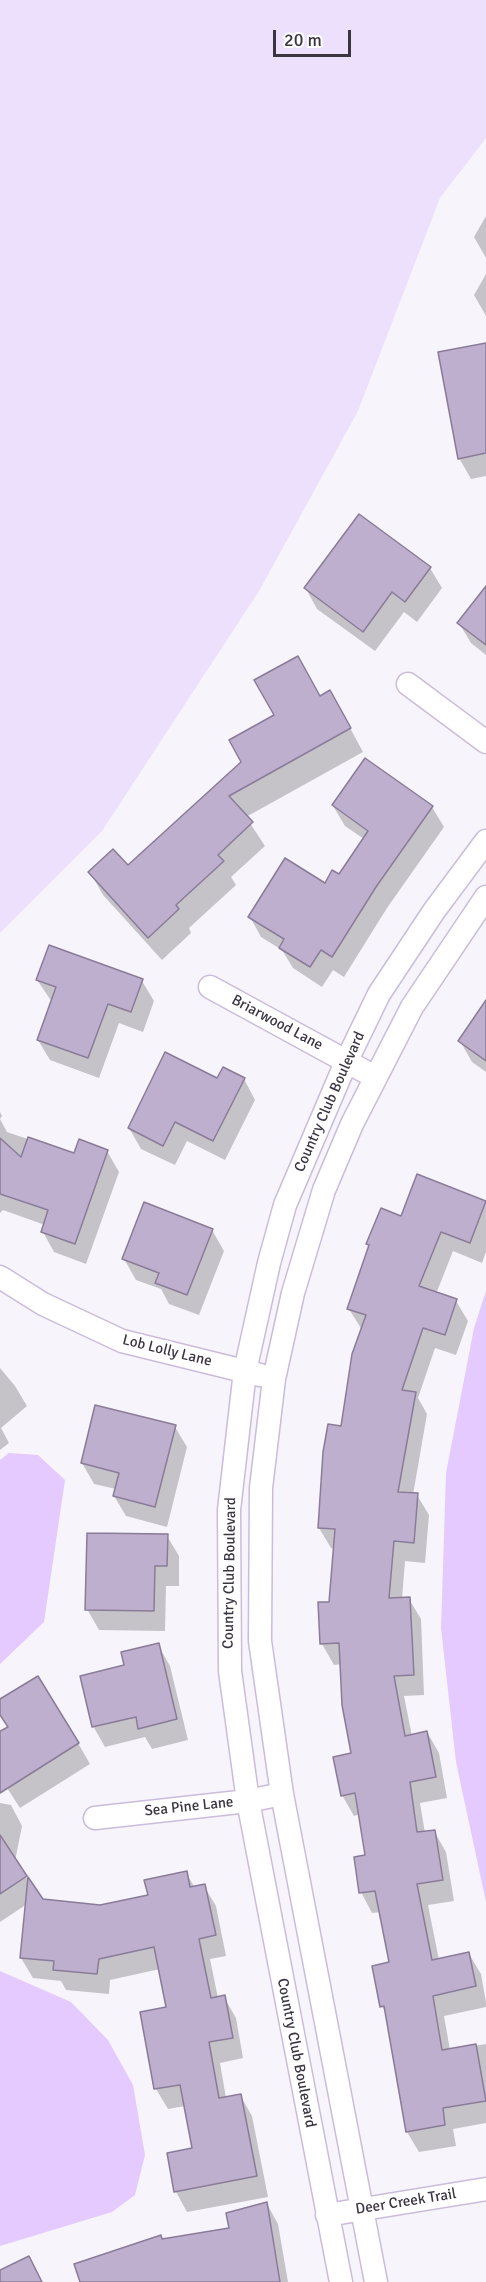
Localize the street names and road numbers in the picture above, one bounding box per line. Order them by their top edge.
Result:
street label: Briarwood Lane [228,991,326,1055]
street label: Country Club Boulevard [291,1029,369,1175]
street label: Lob Lolly Lane [120,1331,214,1371]
street label: Country Club Boulevard [220,1497,240,1649]
street label: Sea Pine Lane [144,1793,234,1821]
street label: Country Club Boulevard [273,1977,319,2129]
street label: Deer Creek Trail [354,2185,458,2219]

